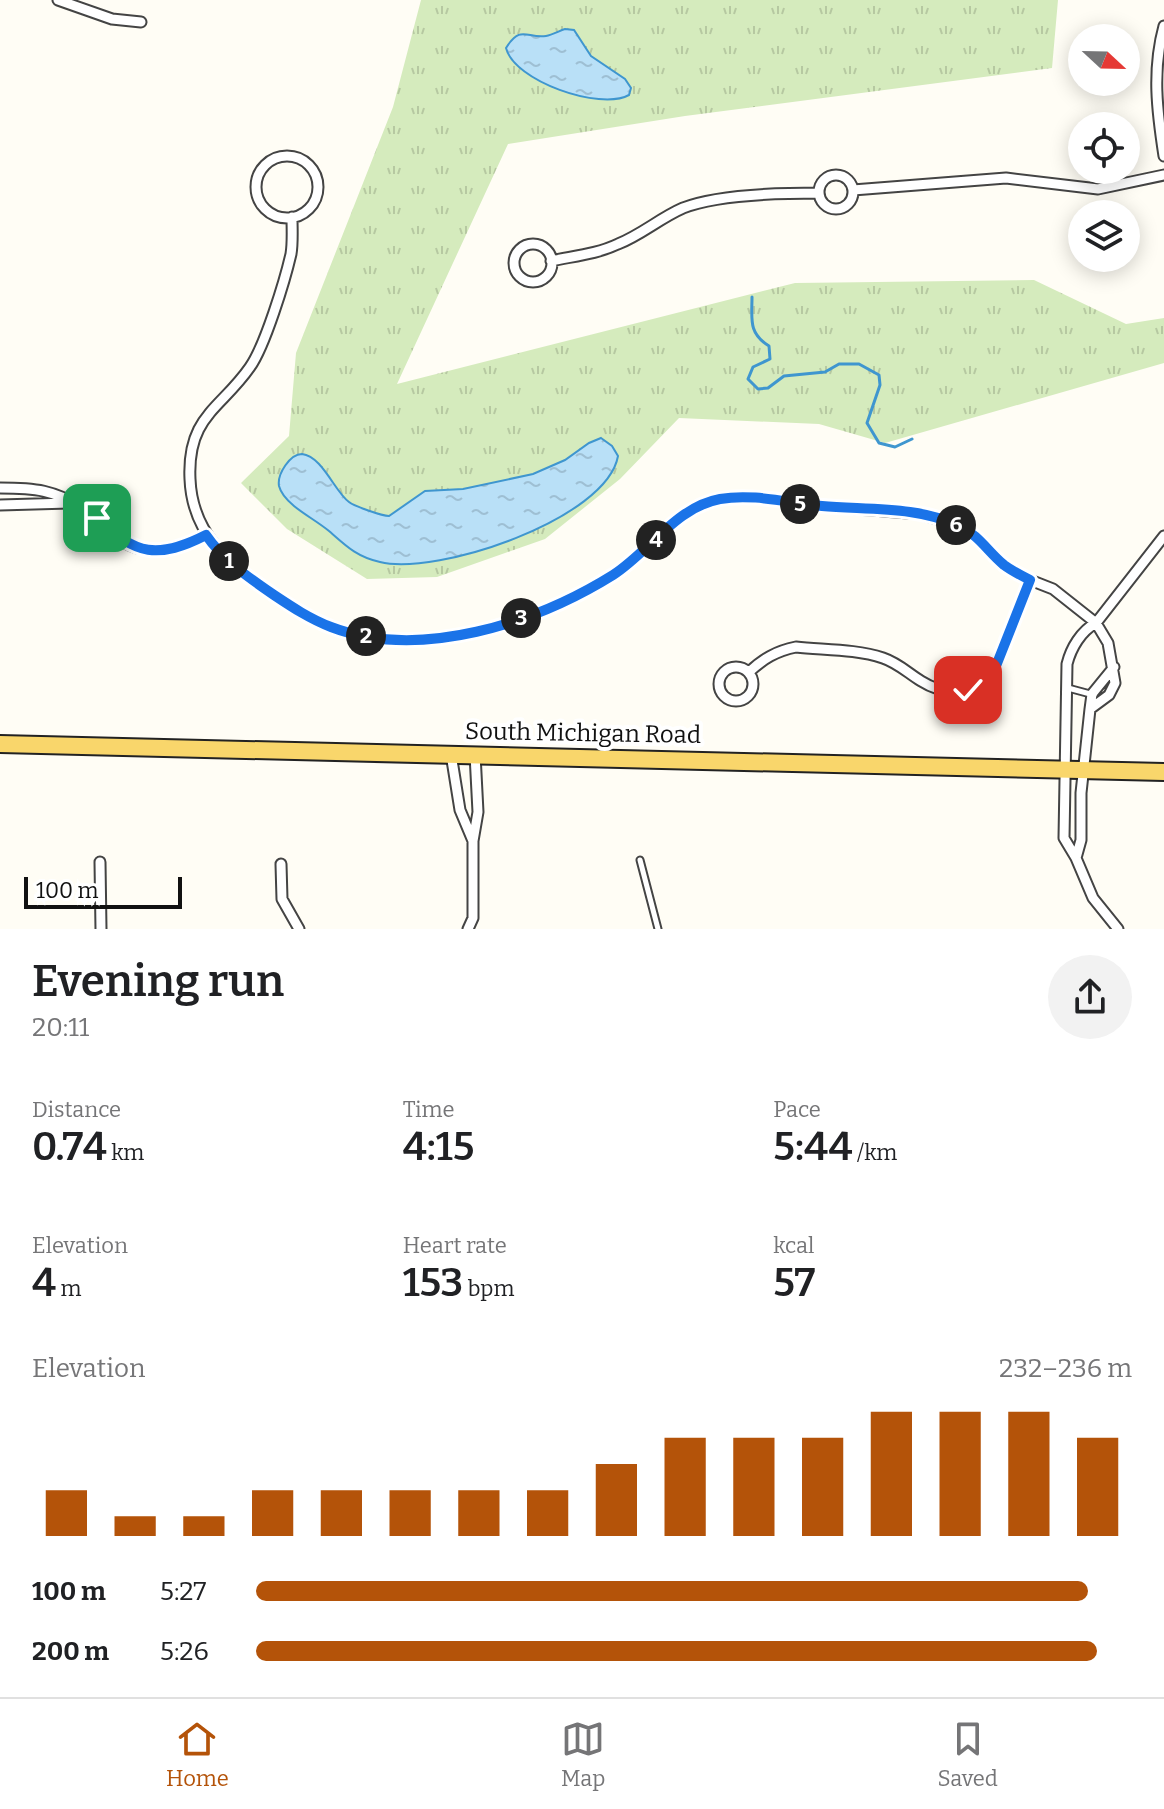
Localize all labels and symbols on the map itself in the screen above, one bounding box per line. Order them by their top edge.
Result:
north arrow [1068,24,1140,96]
pin [63,484,131,552]
pin: 5 [780,484,820,524]
pin: 6 [936,505,976,545]
pin: 4 [636,520,676,560]
pin: 1 [209,541,249,581]
pin: 3 [501,598,541,638]
pin: 2 [346,616,386,656]
pin [934,656,1002,724]
street label: South Michigan Road [465,717,701,749]
scale bar [24,873,182,909]

